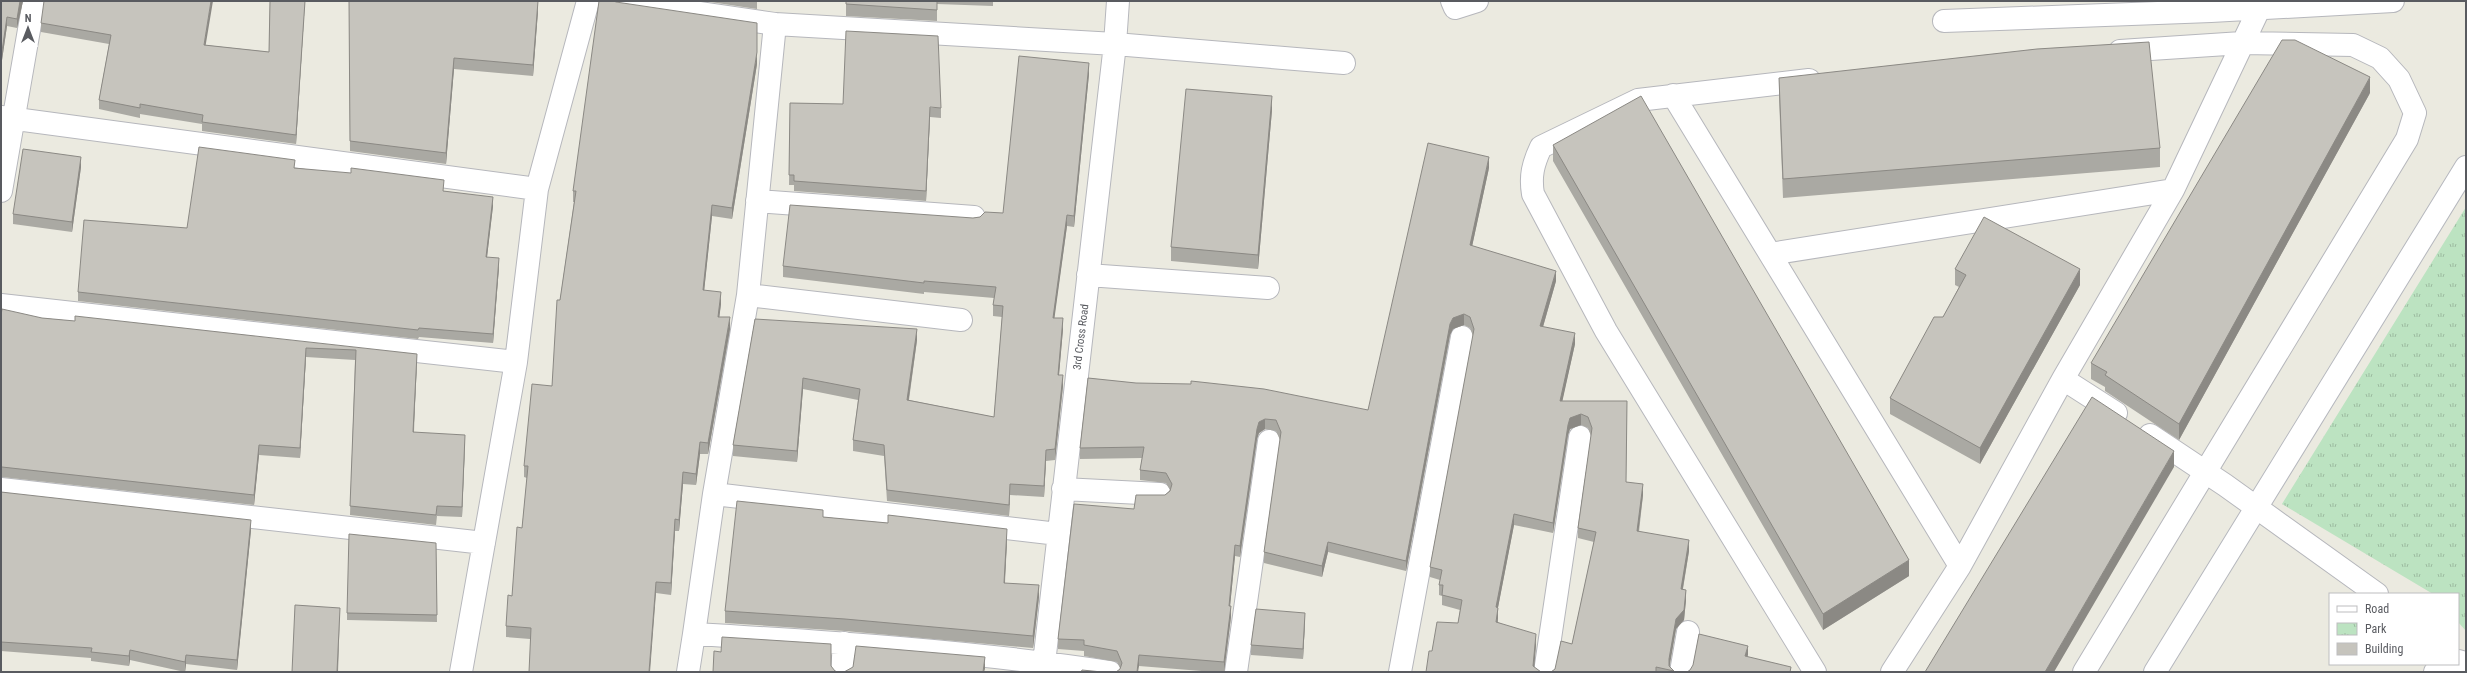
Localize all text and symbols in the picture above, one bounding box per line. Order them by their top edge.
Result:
north arrow [8,8,48,48]
text: N [25,12,32,25]
street label: 3rd Cross Road [1071,303,1091,371]
legend [2329,593,2459,665]
text: Road [2365,602,2389,616]
text: Park [2365,622,2387,636]
text: Building [2365,642,2403,656]

